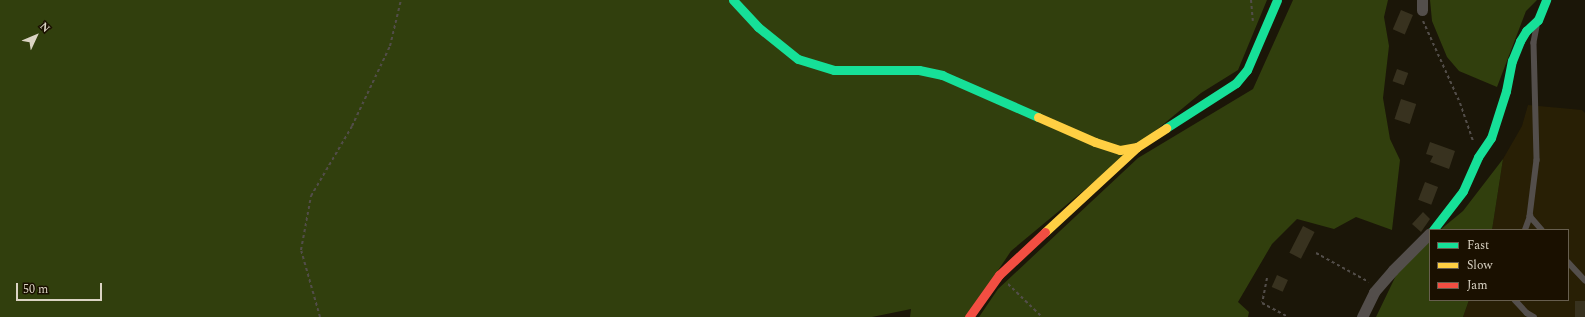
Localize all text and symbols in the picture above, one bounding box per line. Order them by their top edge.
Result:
north arrow [16,16,56,56]
text: N [36,18,54,36]
legend [1429,229,1569,301]
text: Fast [1467,236,1489,255]
text: Slow [1467,256,1492,275]
scale bar [18,275,104,301]
text: Jam [1467,276,1488,295]
text: 50 m [23,280,48,299]

